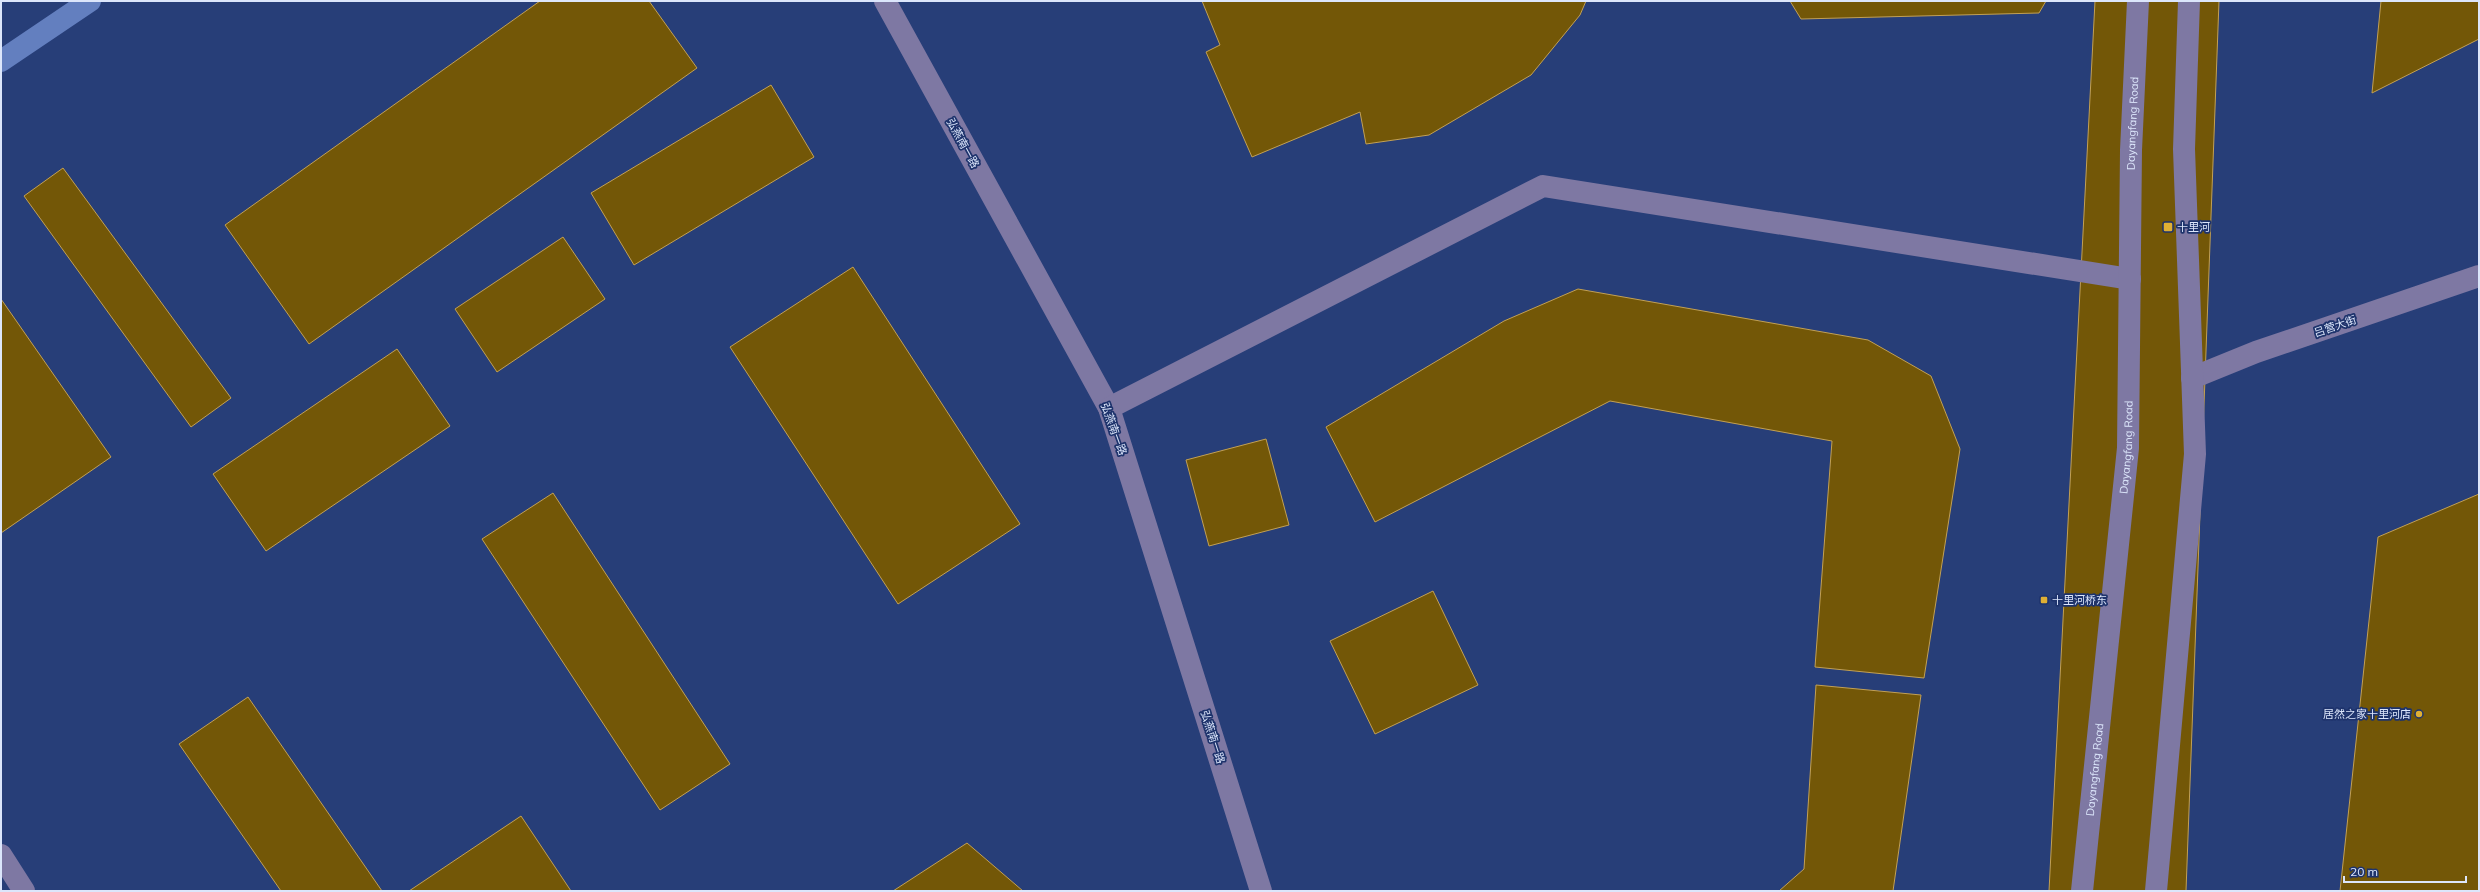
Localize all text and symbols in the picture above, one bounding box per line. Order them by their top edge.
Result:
street label: Dayangfang Road [2124,76,2141,170]
street label: 弘燕南一路 [944,116,982,170]
place label: 十里河 [2177,220,2210,234]
marker: 十里河 [2162,221,2174,233]
street label: 吕营大街 [2312,312,2358,340]
street label: 弘燕南一路 [1098,401,1130,457]
street label: Dayangfang Road [2116,401,2135,495]
place label: 十里河桥东 [2052,593,2107,607]
marker: 十里河桥东 [2039,595,2049,605]
place label: 居然之家十里河店 [2323,707,2411,721]
street label: 弘燕南一路 [1198,709,1228,765]
marker: 居然之家十里河店 [2414,709,2424,719]
street label: Dayangfang Road [2083,722,2106,817]
scale bar [2344,858,2466,884]
text: 20 m [2350,864,2378,879]

